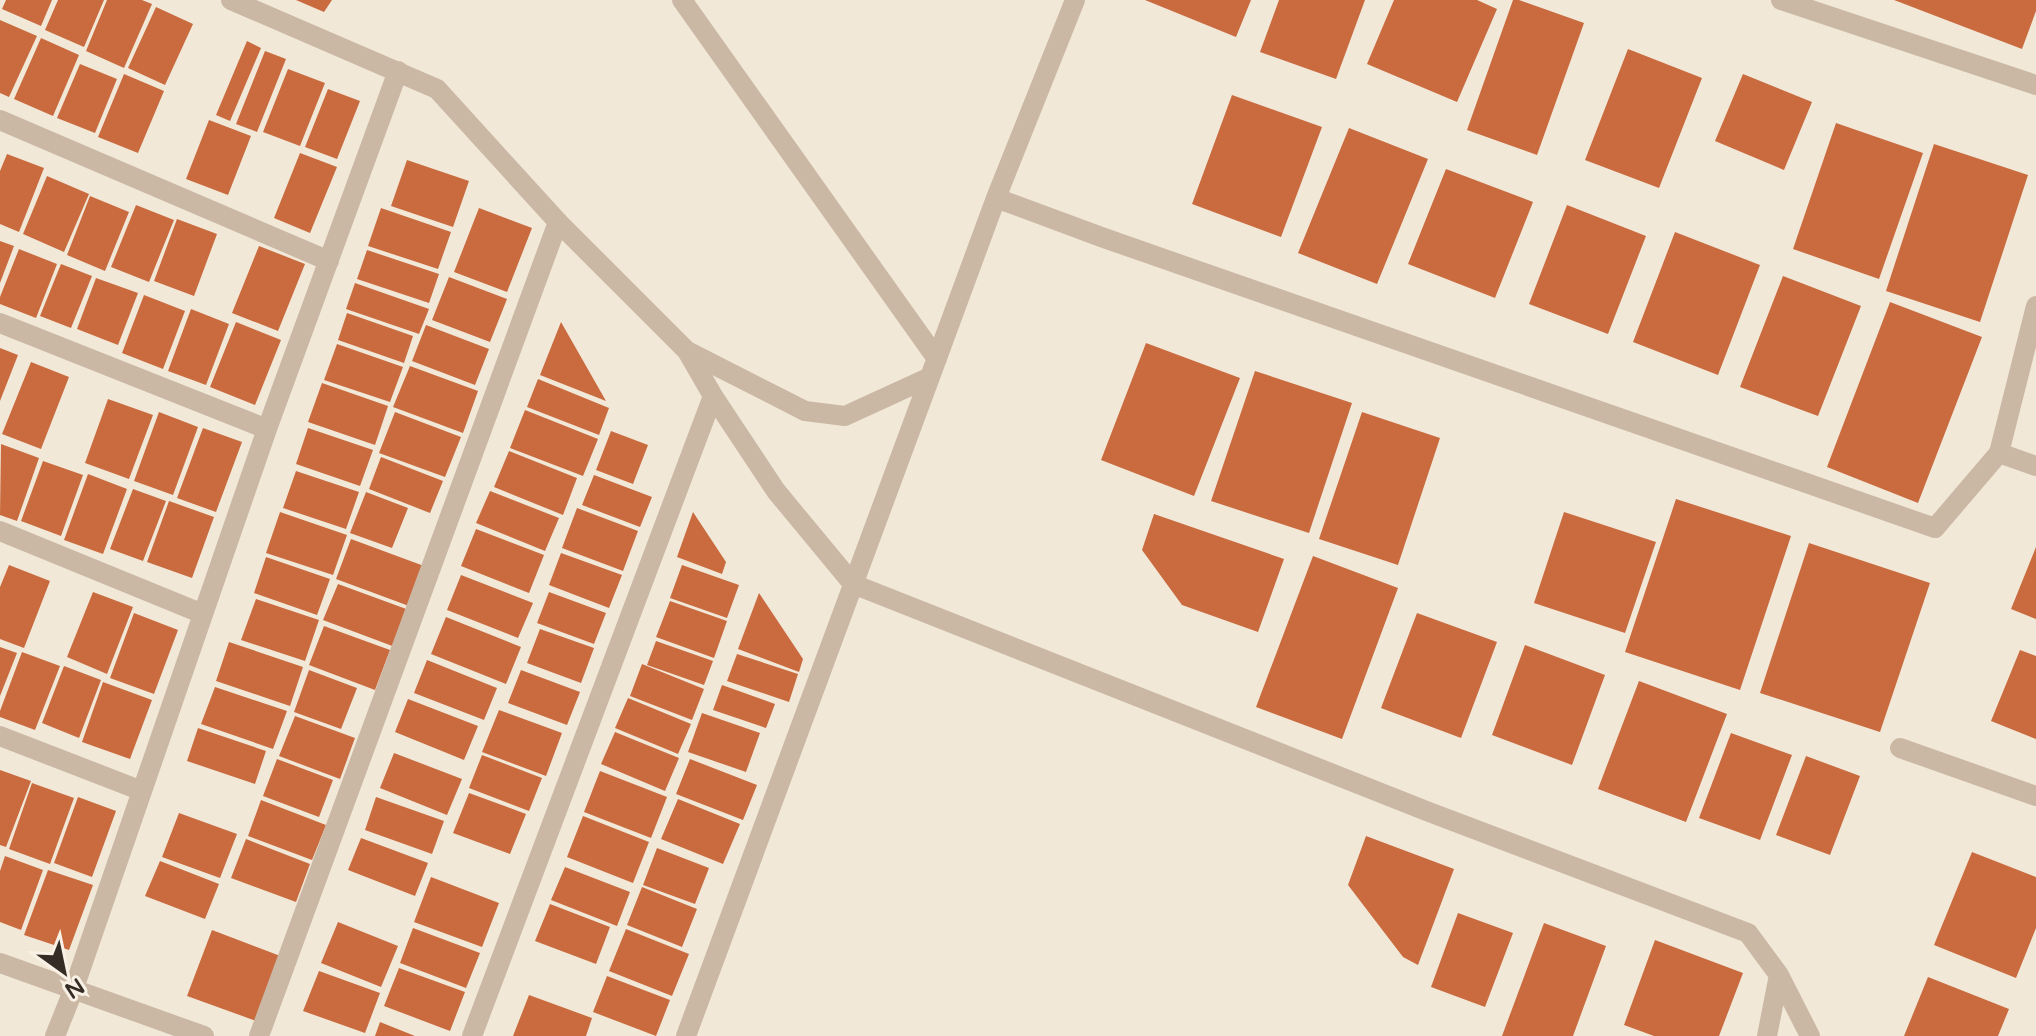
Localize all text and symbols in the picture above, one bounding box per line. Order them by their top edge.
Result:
north arrow [24,932,104,1012]
text: N [60,972,89,1004]

